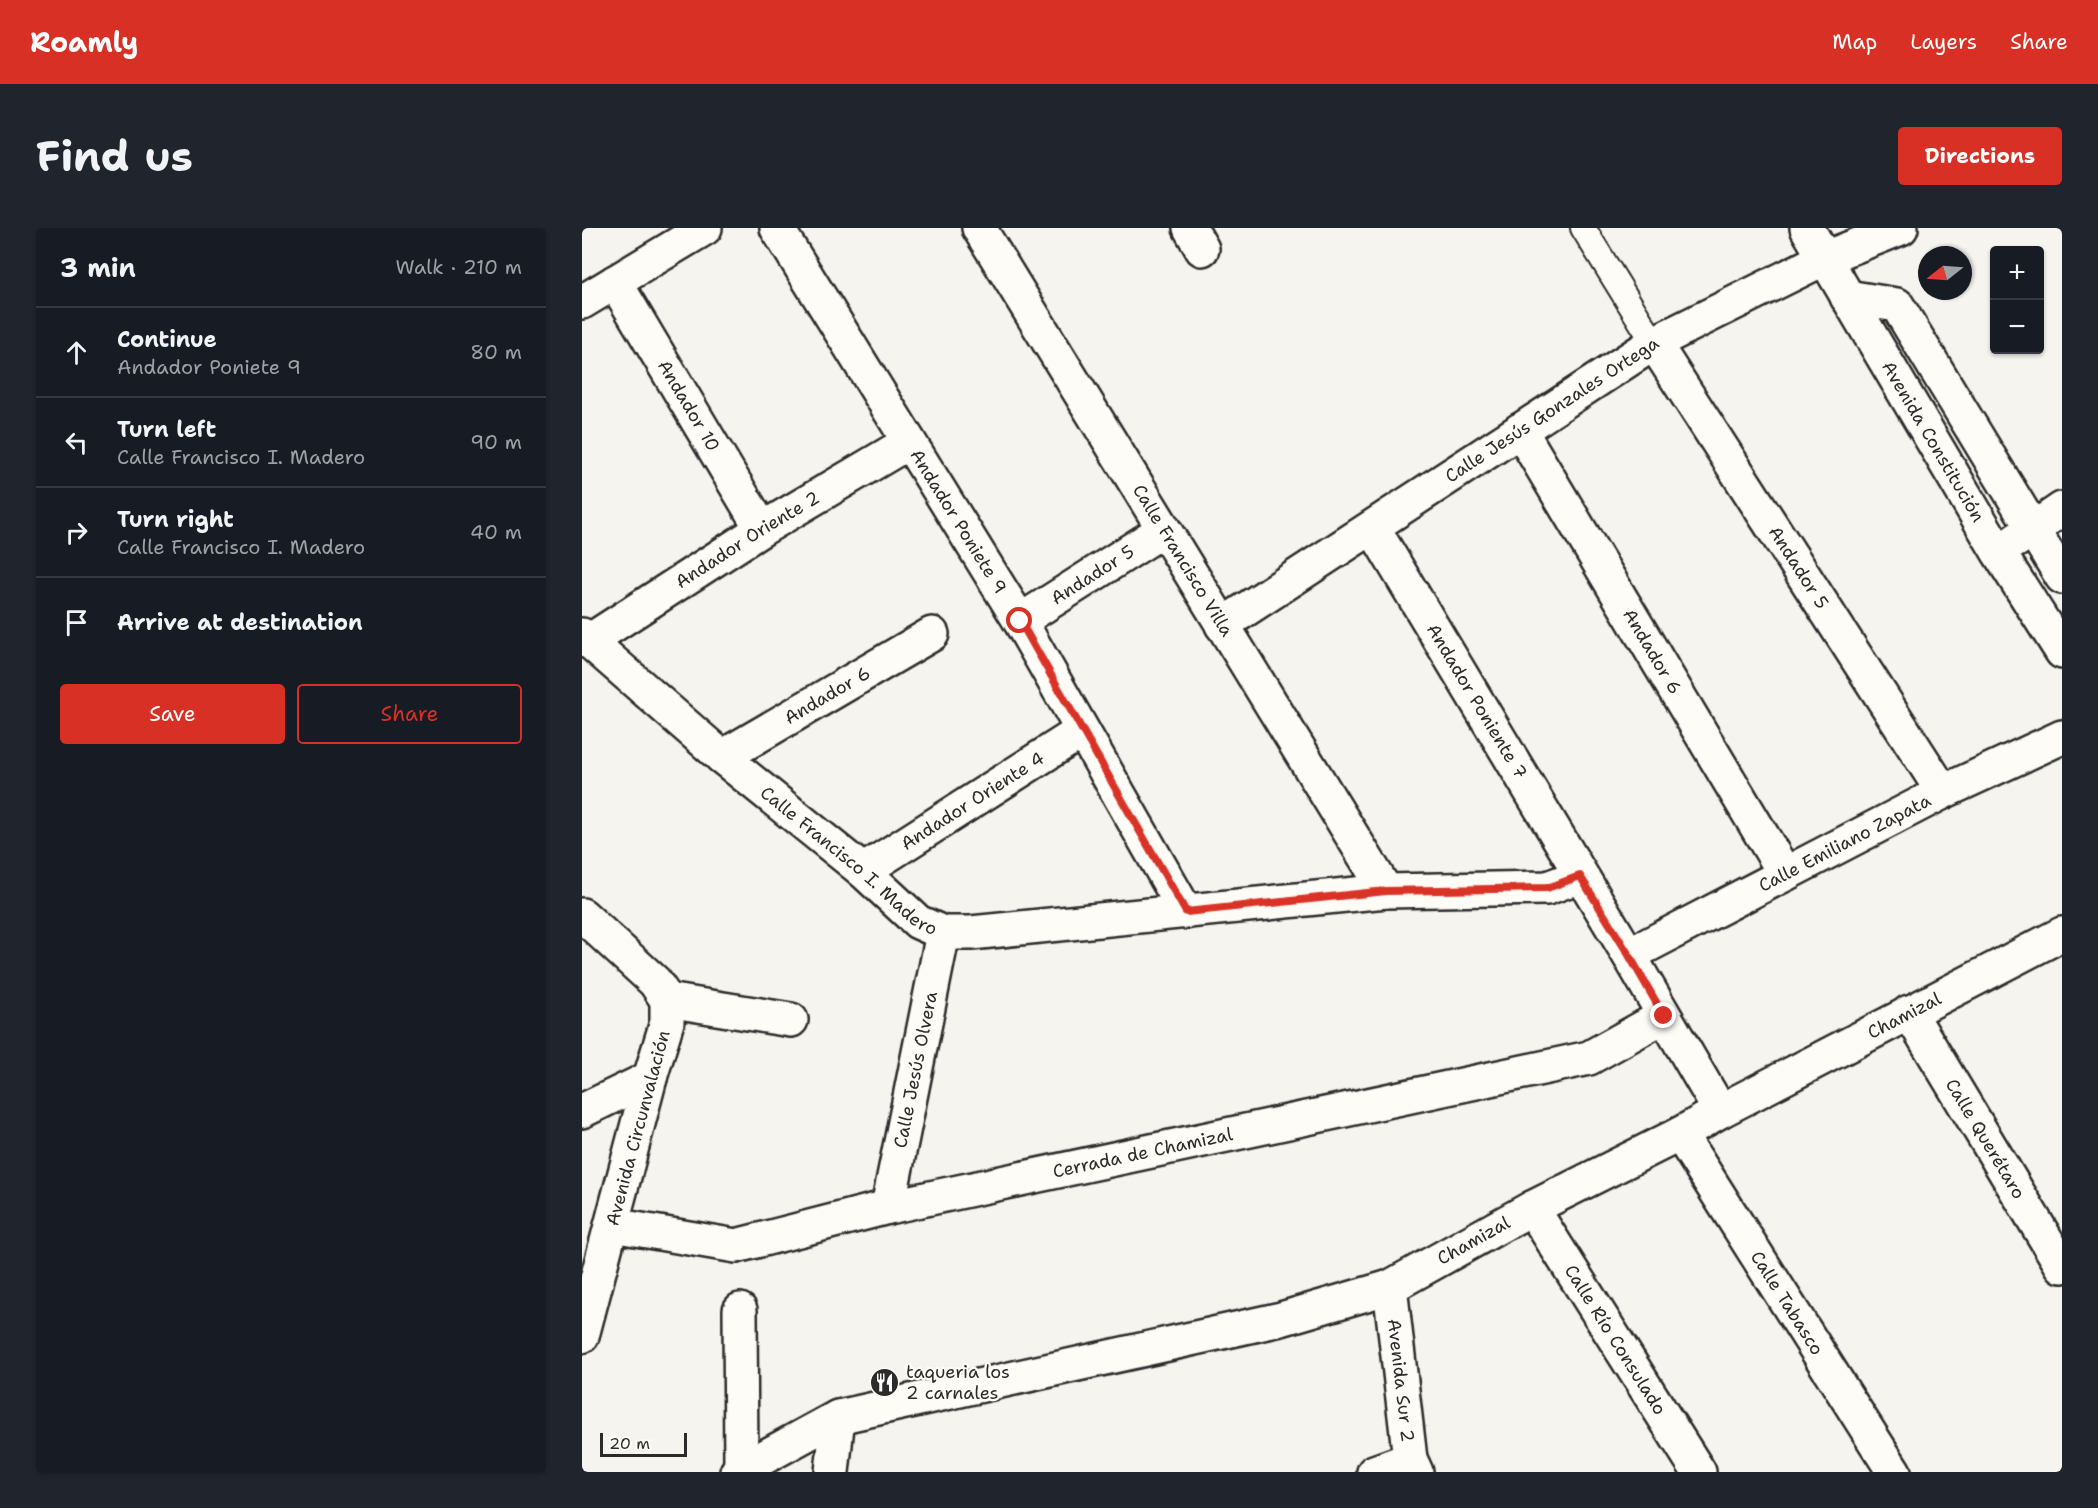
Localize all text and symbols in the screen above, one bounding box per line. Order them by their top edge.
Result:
text: Roamly [30,23,138,61]
text: Map [1832,28,1877,56]
text: Layers [1910,28,1977,56]
text: Share [2010,28,2068,56]
button: Directions [1898,127,2062,185]
text: Find us [36,128,193,184]
north arrow [1918,246,1972,300]
map controls [1990,246,2044,354]
button: + [1990,246,2044,300]
text: 3 min [60,250,136,285]
text: Walk · 210 m [396,254,522,280]
button: − [1990,300,2044,354]
text: Continue [117,325,217,354]
street label: Calle Jesús Gonzales Ortega [1440,331,1663,488]
icon: ahead [60,336,93,369]
text: 80 m [470,339,522,365]
text: Andador Poniete 9 [117,354,301,380]
street label: Andador 10 [652,355,725,456]
street label: Avenida Constitución [1876,357,1990,526]
text: Turn left [117,415,216,444]
icon: left [60,426,93,459]
text: 90 m [470,429,522,455]
text: Calle Francisco I. Madero [117,444,365,470]
street label: Andador Poniete 9 [905,445,1012,598]
street label: Calle Francisco Villa [1127,480,1239,641]
street label: Andador Oriente 2 [671,486,824,594]
text: Turn right [117,505,234,534]
icon: right [60,516,93,549]
text: 40 m [470,519,522,545]
street label: Andador 5 [1763,521,1834,614]
text: Calle Francisco I. Madero [117,534,365,560]
street label: Andador 5 [1046,539,1139,610]
street label: Andador 6 [1617,604,1687,699]
icon: arrive [60,606,93,639]
route start [1006,607,1032,633]
text: Arrive at destination [117,608,363,637]
street label: Andador Poniente 7 [1421,619,1533,783]
street label: Andador 6 [780,661,875,730]
button: Save [60,684,285,744]
button: Share [297,684,522,744]
street label: Andador Oriente 4 [896,746,1049,856]
street label: Calle Francisco I. Madero [755,781,941,941]
street label: Calle Emiliano Zapata [1754,788,1935,898]
street label: Chamizal [1863,986,1946,1045]
street label: Calle Jesús Olvera [888,989,943,1150]
route end [1650,1002,1676,1028]
street label: Avenida Circunvalación [600,1028,676,1228]
street label: Calle Querétaro [1940,1074,2031,1203]
street label: Cerrada de Chamizal [1051,1122,1235,1184]
street label: Chamizal [1433,1210,1515,1270]
street label: Calle Tabasco [1745,1246,1829,1360]
street label: Calle Río Consulado [1559,1260,1672,1419]
street label: Avenida Sur 2 [1382,1317,1420,1443]
place label: taqueria los 2 carnales [906,1360,1010,1405]
restaurant icon: taqueria los 2 carnales [869,1366,901,1398]
scale bar [600,1430,687,1458]
text: 20 m [609,1433,650,1454]

